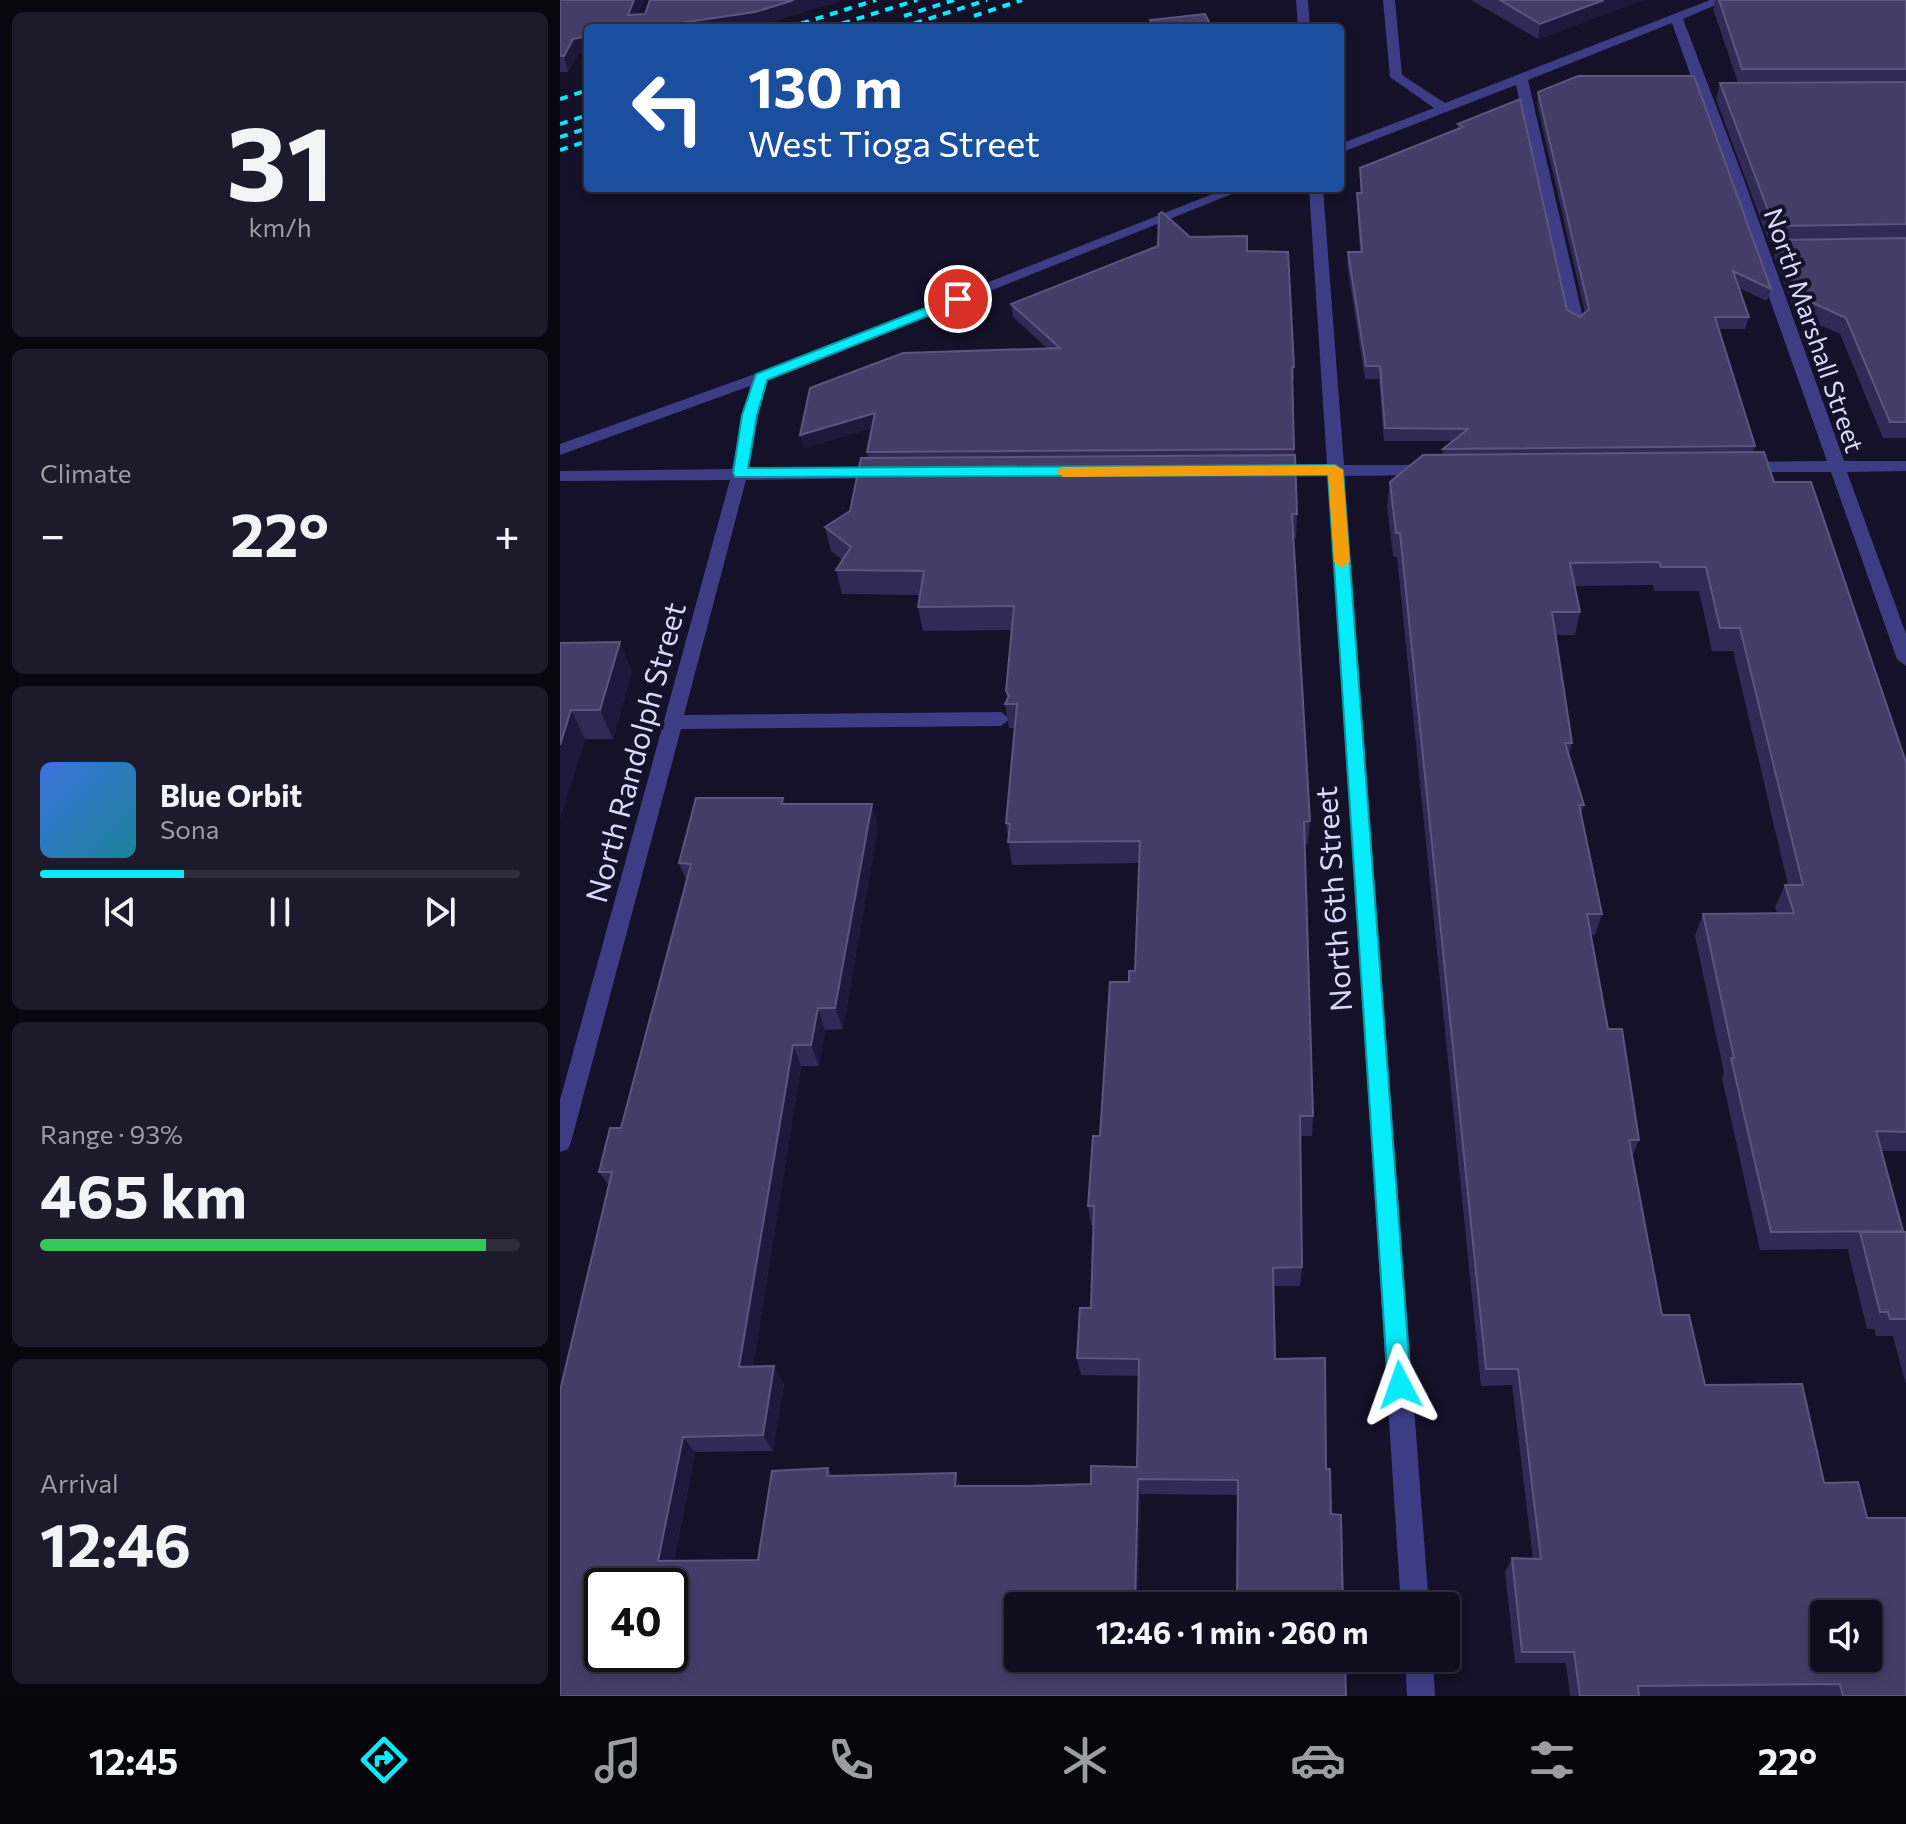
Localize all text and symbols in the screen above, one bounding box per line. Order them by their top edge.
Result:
text: 130 m [748,51,903,120]
icon: left [616,56,720,160]
text: 31 [226,95,334,222]
text: West Tioga Street [748,120,1040,164]
street label: North Marshall Street [1759,204,1871,456]
text: km/h [248,211,312,242]
pin [924,265,992,333]
icon: arrive [936,277,980,321]
text: Climate [40,457,132,488]
text: 22° [230,496,329,569]
text: − [40,506,65,560]
text: + [494,506,520,560]
street label: North Randolph Street [576,598,692,906]
text: Blue Orbit [160,776,302,813]
street label: North 6th Street [1306,785,1358,1013]
text: Sona [160,813,219,844]
icon: previous [98,890,142,934]
icon: pause [258,890,302,934]
icon: next [418,890,462,934]
text: Range · 93% [40,1118,183,1149]
text: 465 km [40,1157,247,1230]
position arrow [1358,1343,1442,1427]
text: Arrival [40,1467,119,1498]
text: 12:46 [40,1506,191,1579]
speed limit sign: 40 [584,1568,688,1672]
map controls [1810,1600,1882,1672]
button: sound [1810,1600,1882,1672]
text: 12:46 · 1 min · 260 m [1096,1613,1368,1650]
icon: directions [356,1732,412,1788]
icon: music [590,1732,646,1788]
icon: phone [823,1732,879,1788]
icon: climate [1057,1732,1113,1788]
icon: car [1290,1732,1346,1788]
icon: filters [1524,1732,1580,1788]
text: 12:45 [89,1738,178,1782]
text: 22° [1758,1738,1817,1782]

